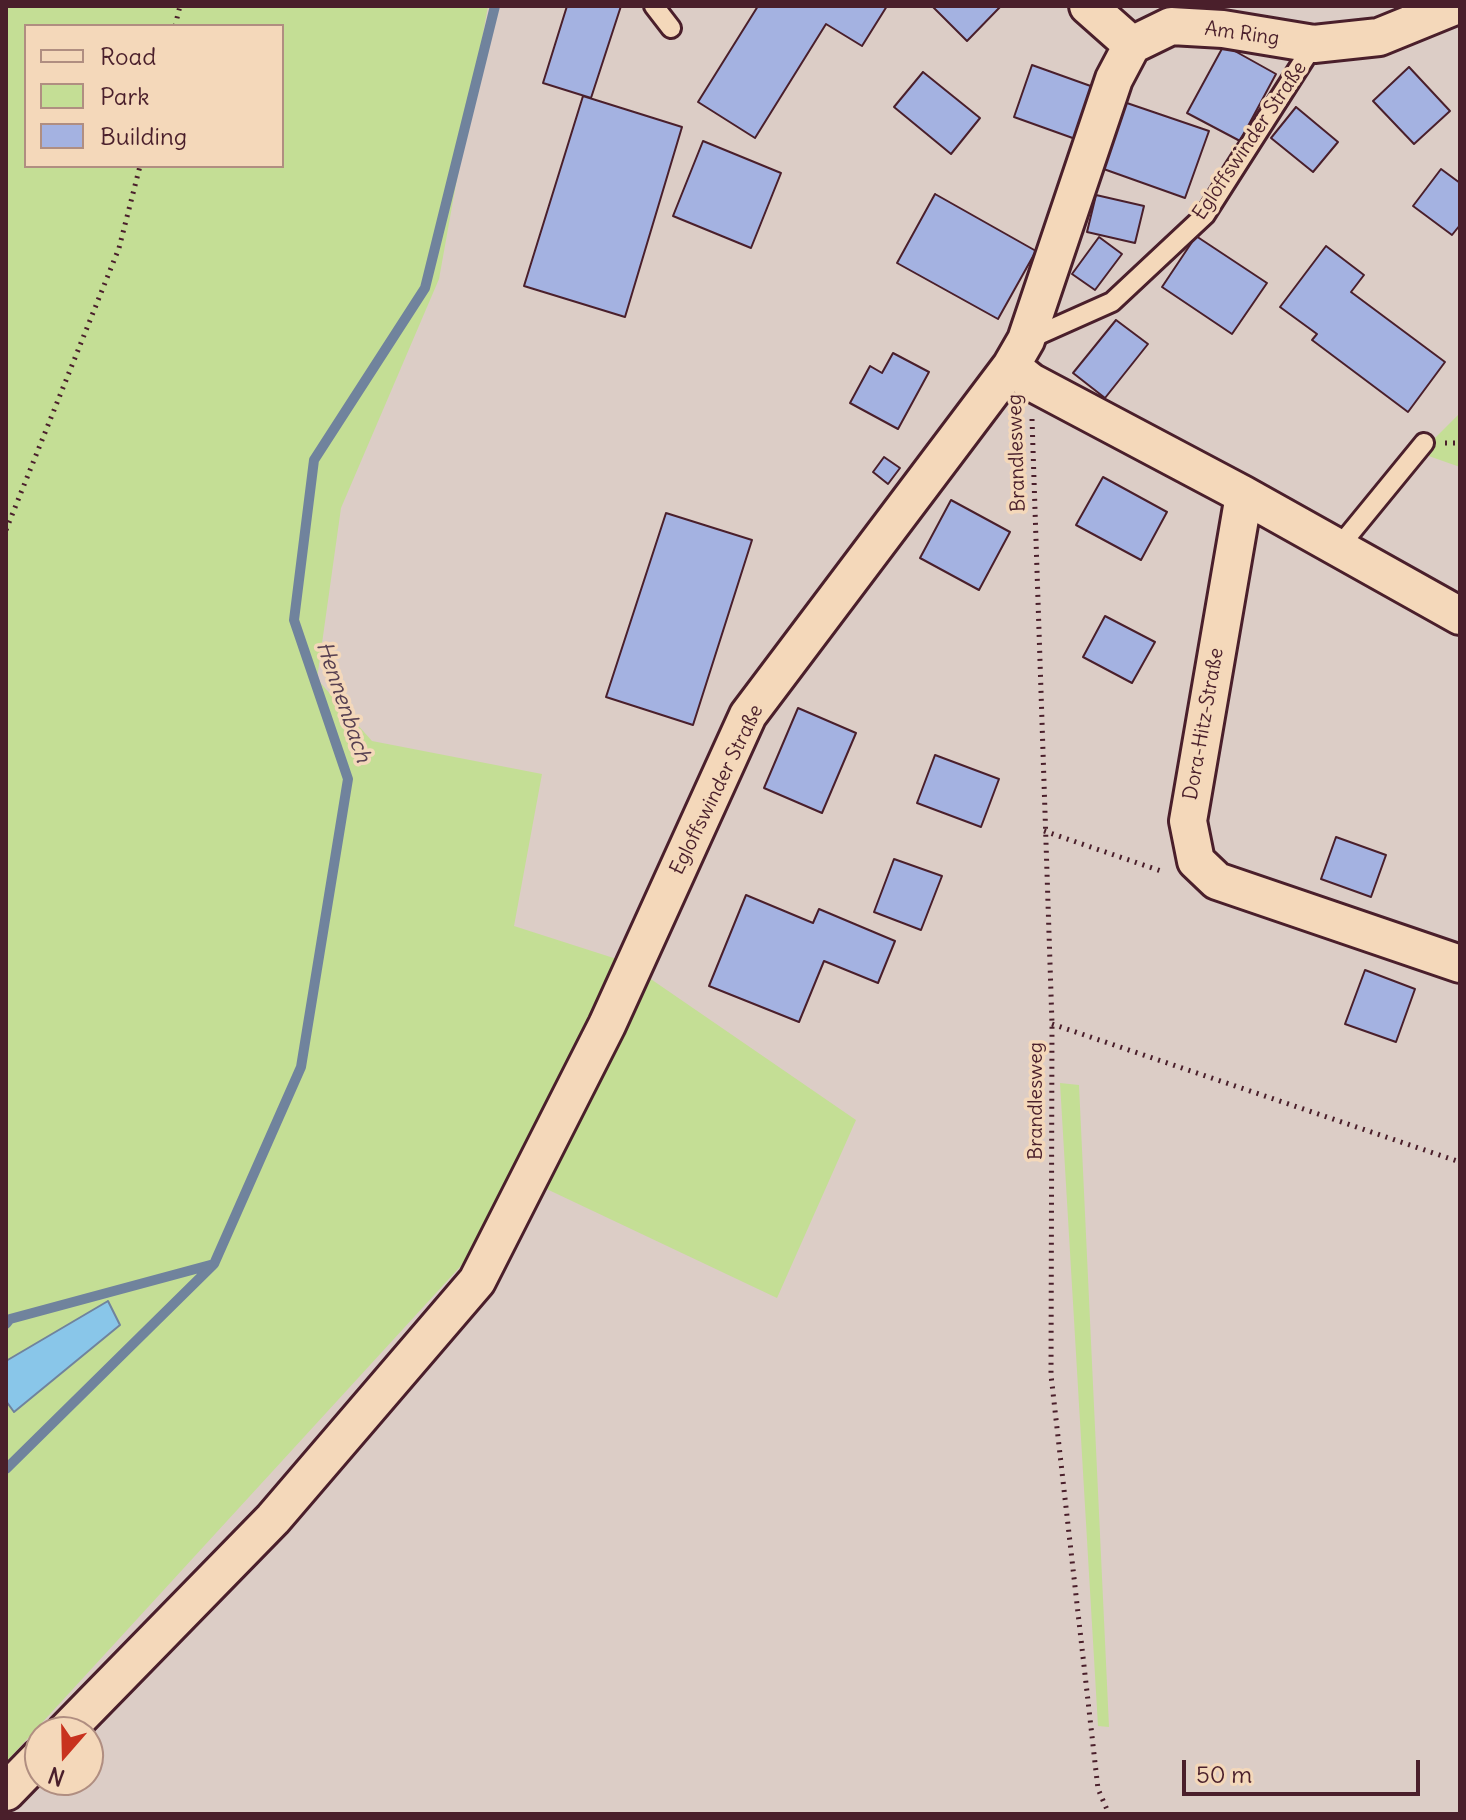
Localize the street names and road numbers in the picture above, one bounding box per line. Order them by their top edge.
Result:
street label: Am Ring [1203,17,1281,51]
street label: Egloffswinder Straße [1188,57,1312,225]
street label: Brandlesweg [1003,394,1031,512]
street label: Dora-Hitz-Straße [1179,646,1229,802]
street label: Egloffswinder Straße [665,701,769,879]
street label: Brandlesweg [1024,1042,1048,1160]

